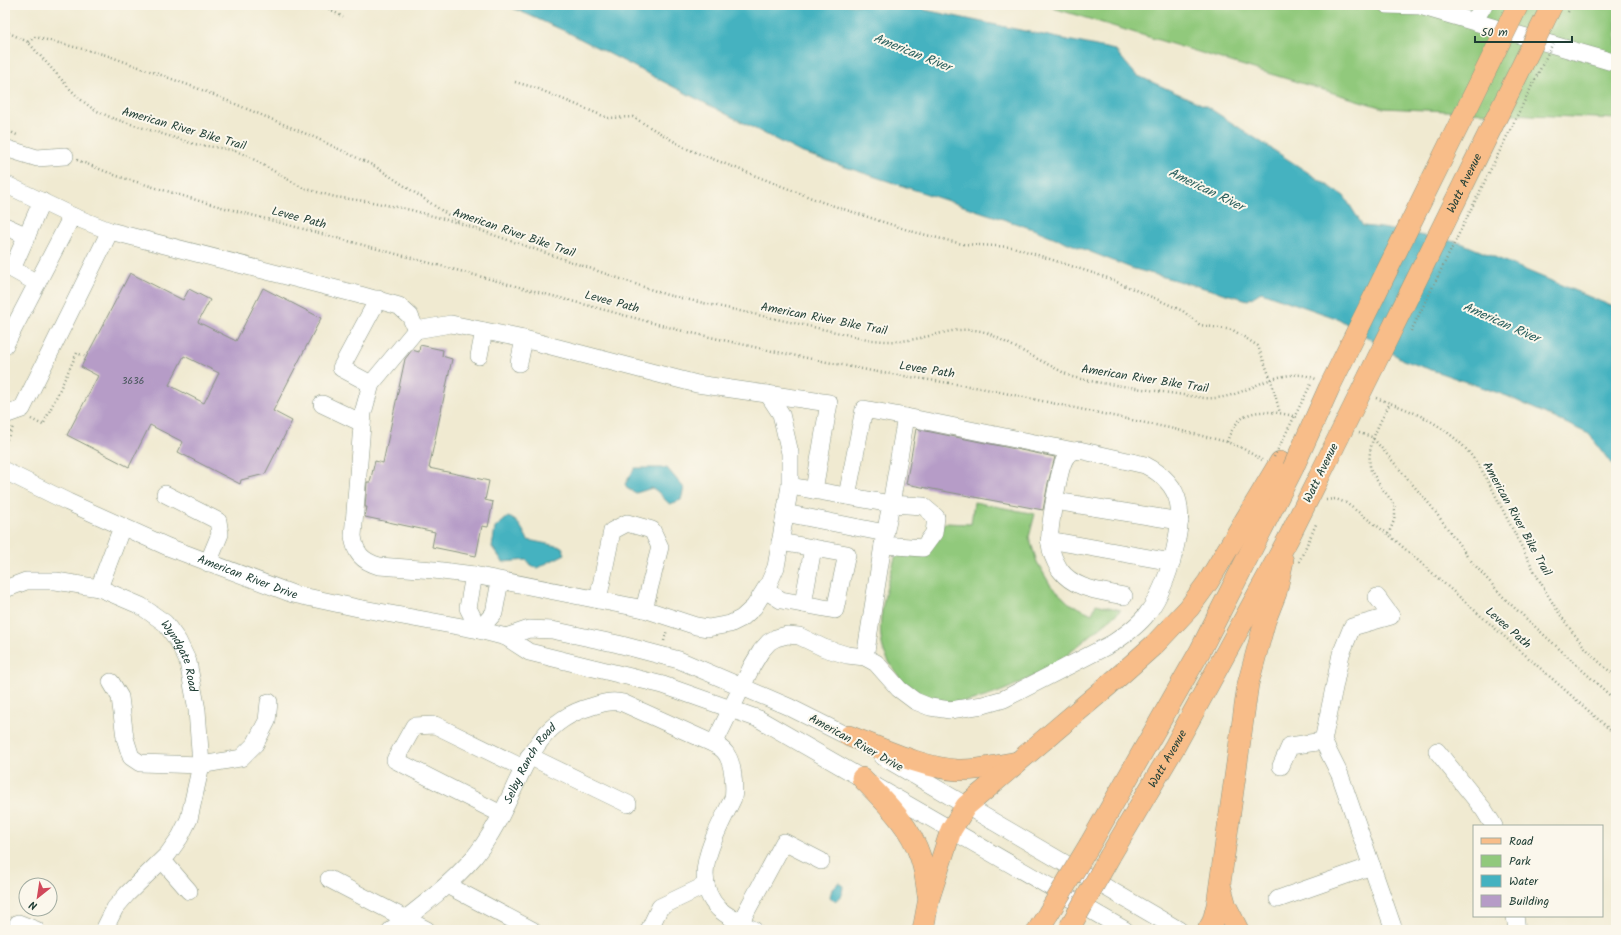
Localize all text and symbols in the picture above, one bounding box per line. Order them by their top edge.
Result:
scale bar [1475,18,1572,44]
text: 50 m [1481,23,1508,42]
water label: American River [870,28,956,79]
street label: American River Bike Trail [120,102,248,156]
street label: Watt Avenue [1441,149,1487,216]
water label: American River [1165,163,1250,219]
street label: Levee Path [270,202,328,234]
street label: American River Bike Trail [450,203,578,263]
street label: Levee Path [583,286,641,318]
street label: American River Bike Trail [759,297,889,341]
water label: American River [1459,297,1545,350]
street label: Levee Path [898,356,956,384]
street label: American River Bike Trail [1080,360,1210,398]
house number: 3636 [122,373,144,389]
street label: Watt Avenue [1298,439,1344,506]
street label: American River Bike Trail [1478,458,1556,580]
street label: American River Drive [195,549,300,604]
street label: Levee Path [1481,603,1535,653]
street label: Wyndgate Road [156,616,203,694]
street label: American River Drive [805,709,907,777]
street label: Selby Ranch Road [499,718,561,807]
street label: Watt Avenue [1143,726,1192,791]
legend [1473,825,1603,917]
text: Road [1509,832,1534,851]
text: Park [1509,852,1531,871]
text: Water [1509,872,1539,891]
north arrow [18,877,58,917]
text: Building [1509,892,1549,911]
text: N [26,895,41,914]

